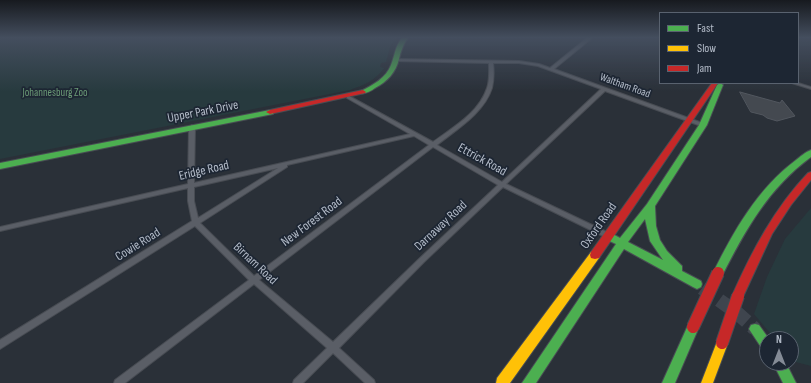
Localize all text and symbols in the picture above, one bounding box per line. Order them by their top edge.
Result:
legend [659,12,799,84]
text: Fast [697,21,714,36]
text: Slow [697,41,716,56]
text: Jam [697,61,712,76]
street label: Waltham Road [598,71,652,101]
park label: Johannesburg Zoo [22,86,88,100]
street label: Upper Park Drive [166,97,240,127]
street label: Ettrick Road [455,140,509,180]
street label: Eridge Road [177,158,231,184]
street label: New Forest Road [278,194,346,250]
street label: Darnaway Road [411,198,471,254]
street label: Oxford Road [577,200,621,252]
street label: Cowie Road [113,225,163,265]
street label: Birnam Road [230,240,280,288]
north arrow [759,331,799,371]
text: N [776,333,782,346]

